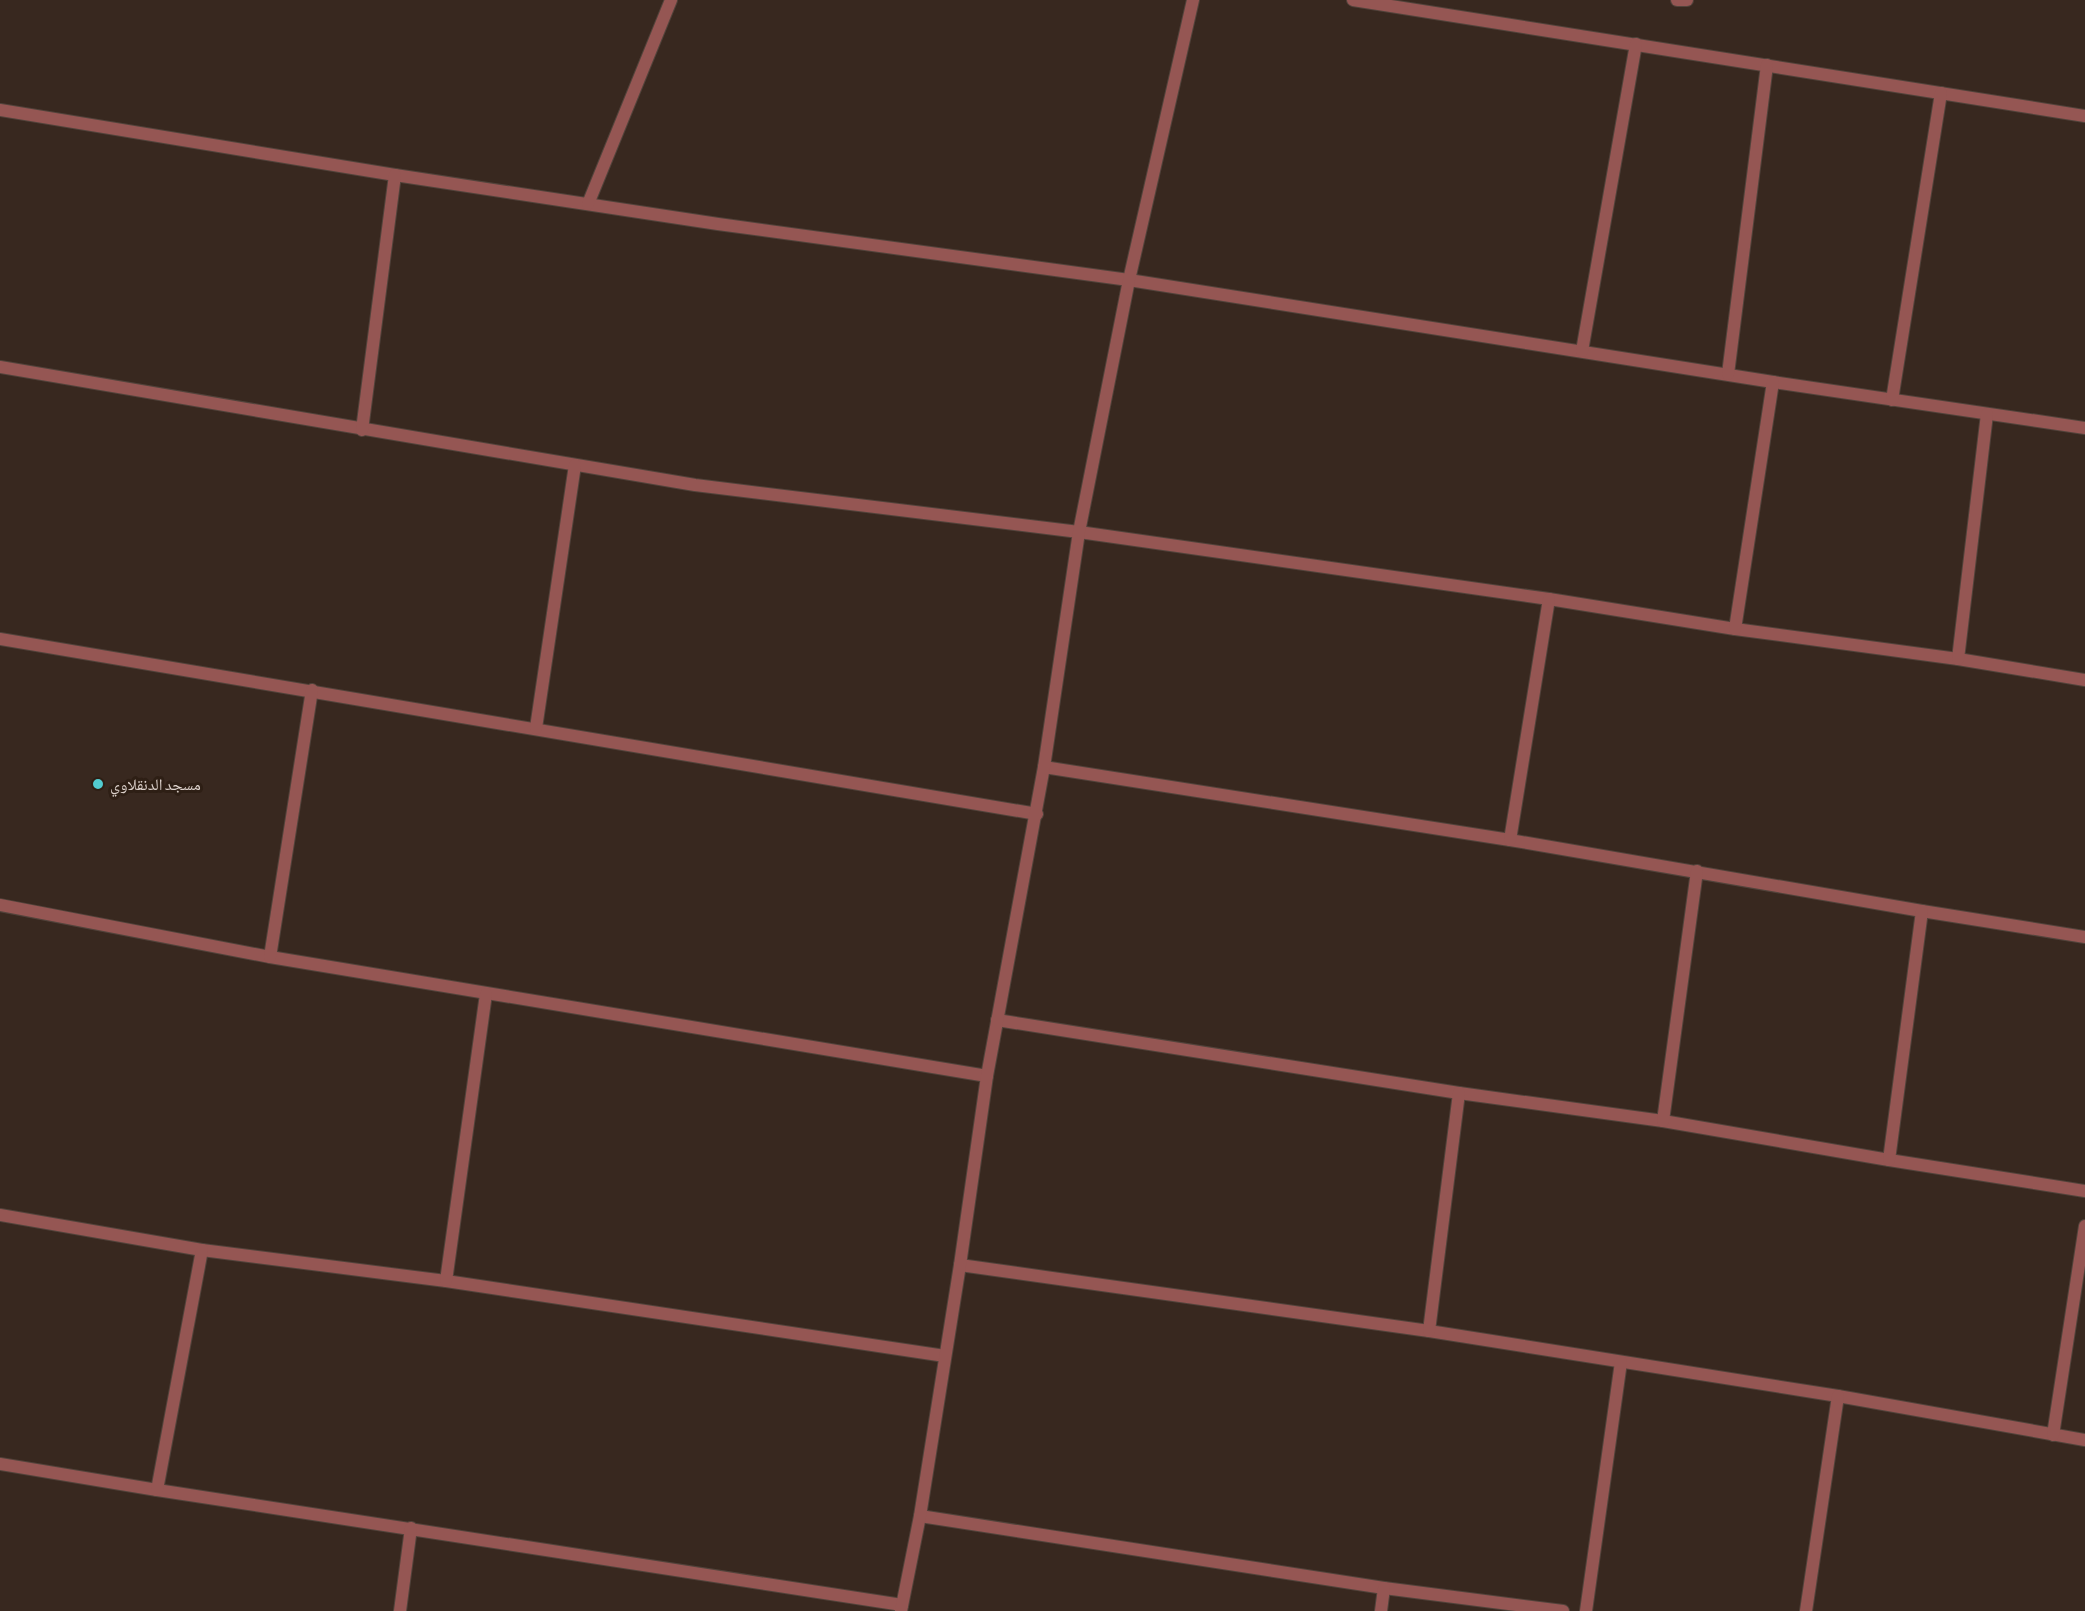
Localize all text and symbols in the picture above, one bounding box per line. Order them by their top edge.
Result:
place label: مسجد الدنقلاوي [110,775,201,797]
marker: مسجد الدنقلاوي [91,777,105,791]

